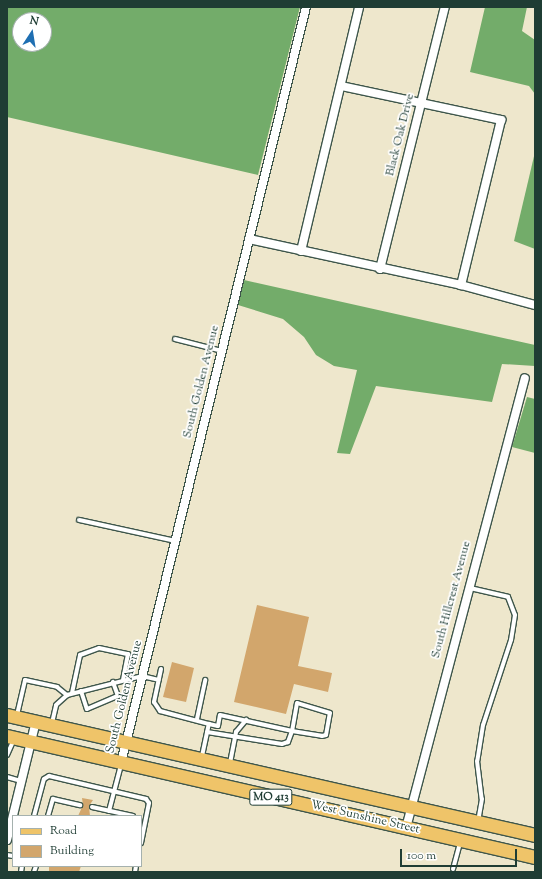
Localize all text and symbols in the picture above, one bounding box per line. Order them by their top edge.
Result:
north arrow [12,12,52,52]
text: N [28,13,40,30]
street label: Black Oak Drive [384,92,418,178]
street label: South Golden Avenue [181,324,223,440]
street label: South Hillcrest Avenue [429,540,475,660]
street label: South Golden Avenue [104,639,146,755]
road number: MO 413 [249,788,293,806]
street label: West Sunshine Street [309,798,421,838]
legend [12,815,142,867]
text: Road [50,822,77,840]
scale bar [402,841,519,867]
text: Building [50,842,94,860]
text: 100 m [407,847,436,865]

